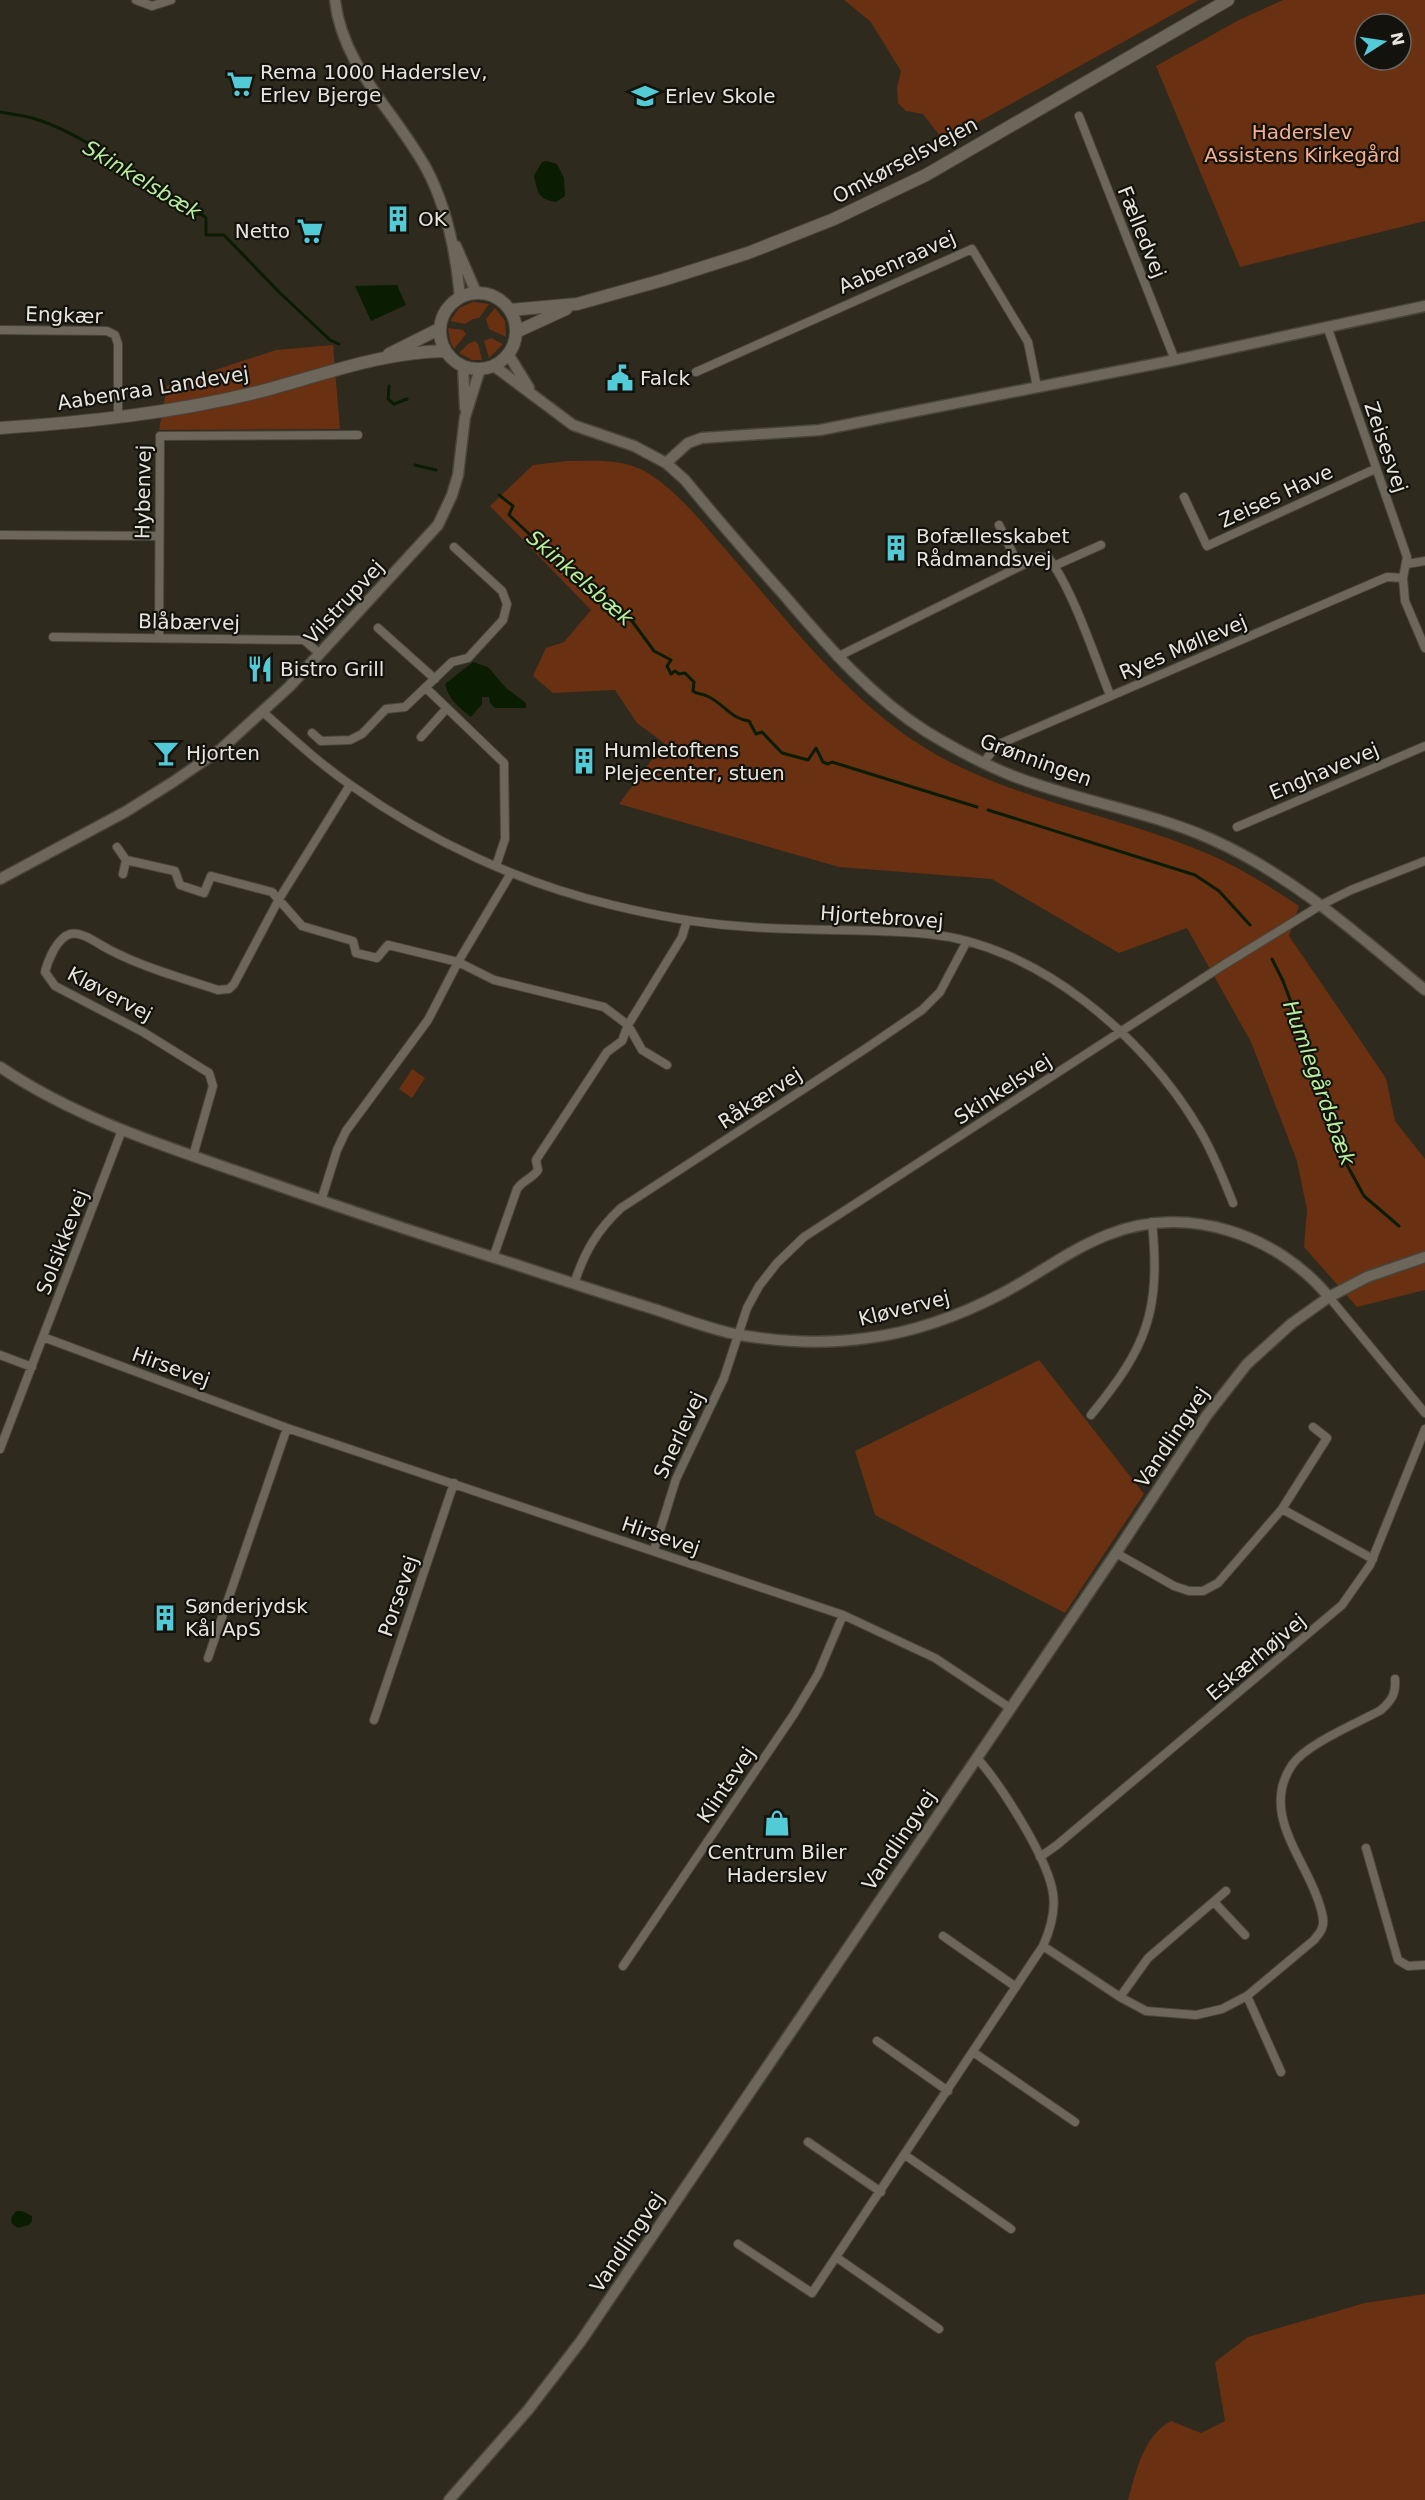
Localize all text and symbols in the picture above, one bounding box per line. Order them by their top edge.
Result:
north arrow [1353,12,1413,72]
text: N [1386,30,1408,48]
place label: Rema 1000 Haderslev, Erlev Bjerge [260,60,488,107]
supermarket icon: Rema 1000 Haderslev, Erlev Bjerge [225,69,255,99]
school or university icon: Erlev Skole [630,81,660,111]
place label: Erlev Skole [665,84,776,108]
street label: Omkørselsvejen [828,112,982,208]
park label: Haderslev Assistens Kirkegård [1204,120,1400,167]
water label: Skinkelsbæk [79,135,206,225]
street label: Fælledvej [1113,183,1171,281]
building icon: OK [383,204,413,234]
place label: OK [418,207,448,231]
supermarket icon: Netto [295,216,325,246]
place label: Netto [235,219,290,243]
street label: Aabenraavej [835,225,959,299]
street label: Engkær [25,302,104,328]
street label: Aabenraa Landevej [56,361,250,415]
public building icon: Falck [605,363,635,393]
place label: Falck [640,366,690,390]
street label: Zeisesvej [1359,398,1413,496]
street label: Hybenvej [130,445,156,539]
street label: Zeises Have [1215,459,1337,533]
place label: Bofællesskabet Rådmandsvej [916,524,1069,571]
water label: Skinkelsbæk [522,525,639,631]
building icon: Bofællesskabet Rådmandsvej [881,533,911,563]
street label: Vilstrupvej [299,555,389,649]
street label: Blåbærvej [138,609,240,635]
street label: Ryes Møllevej [1116,609,1250,685]
restaurant icon: Bistro Grill [245,654,275,684]
place label: Bistro Grill [280,657,384,681]
street label: Grønningen [977,729,1095,791]
street label: Enghavevej [1266,737,1382,805]
bar icon: Hjorten [151,738,181,768]
place label: Humletoftens Plejecenter, stuen [604,738,785,785]
place label: Hjorten [186,741,260,765]
building icon: Humletoftens Plejecenter, stuen [569,746,599,776]
street label: Hjortebrovej [820,901,944,933]
street label: Kløvervej [63,962,157,1026]
water label: Humlegårdsbæk [1278,997,1361,1170]
street label: Skinkelsvej [950,1049,1056,1129]
street label: Råkærvej [714,1062,806,1134]
street label: Solsikkevej [31,1186,93,1298]
street label: Kløvervej [856,1285,952,1331]
street label: Hirsevej [129,1342,213,1392]
street label: Vandlingvej [1130,1382,1214,1492]
street label: Snerlevej [648,1388,710,1482]
street label: Hirsevej [619,1511,703,1561]
street label: Porsevej [373,1552,423,1640]
place label: Sønderjydsk Kål ApS [185,1594,308,1641]
building icon: Sønderjydsk Kål ApS [150,1603,180,1633]
street label: Eskærhøjvej [1201,1608,1311,1706]
street label: Klintevej [692,1742,760,1828]
street label: Vandlingvej [857,1785,941,1895]
shop icon: Centrum Biler Haderslev [762,1808,792,1838]
place label: Centrum Biler Haderslev [708,1840,847,1887]
street label: Vandlingvej [585,2187,669,2297]

